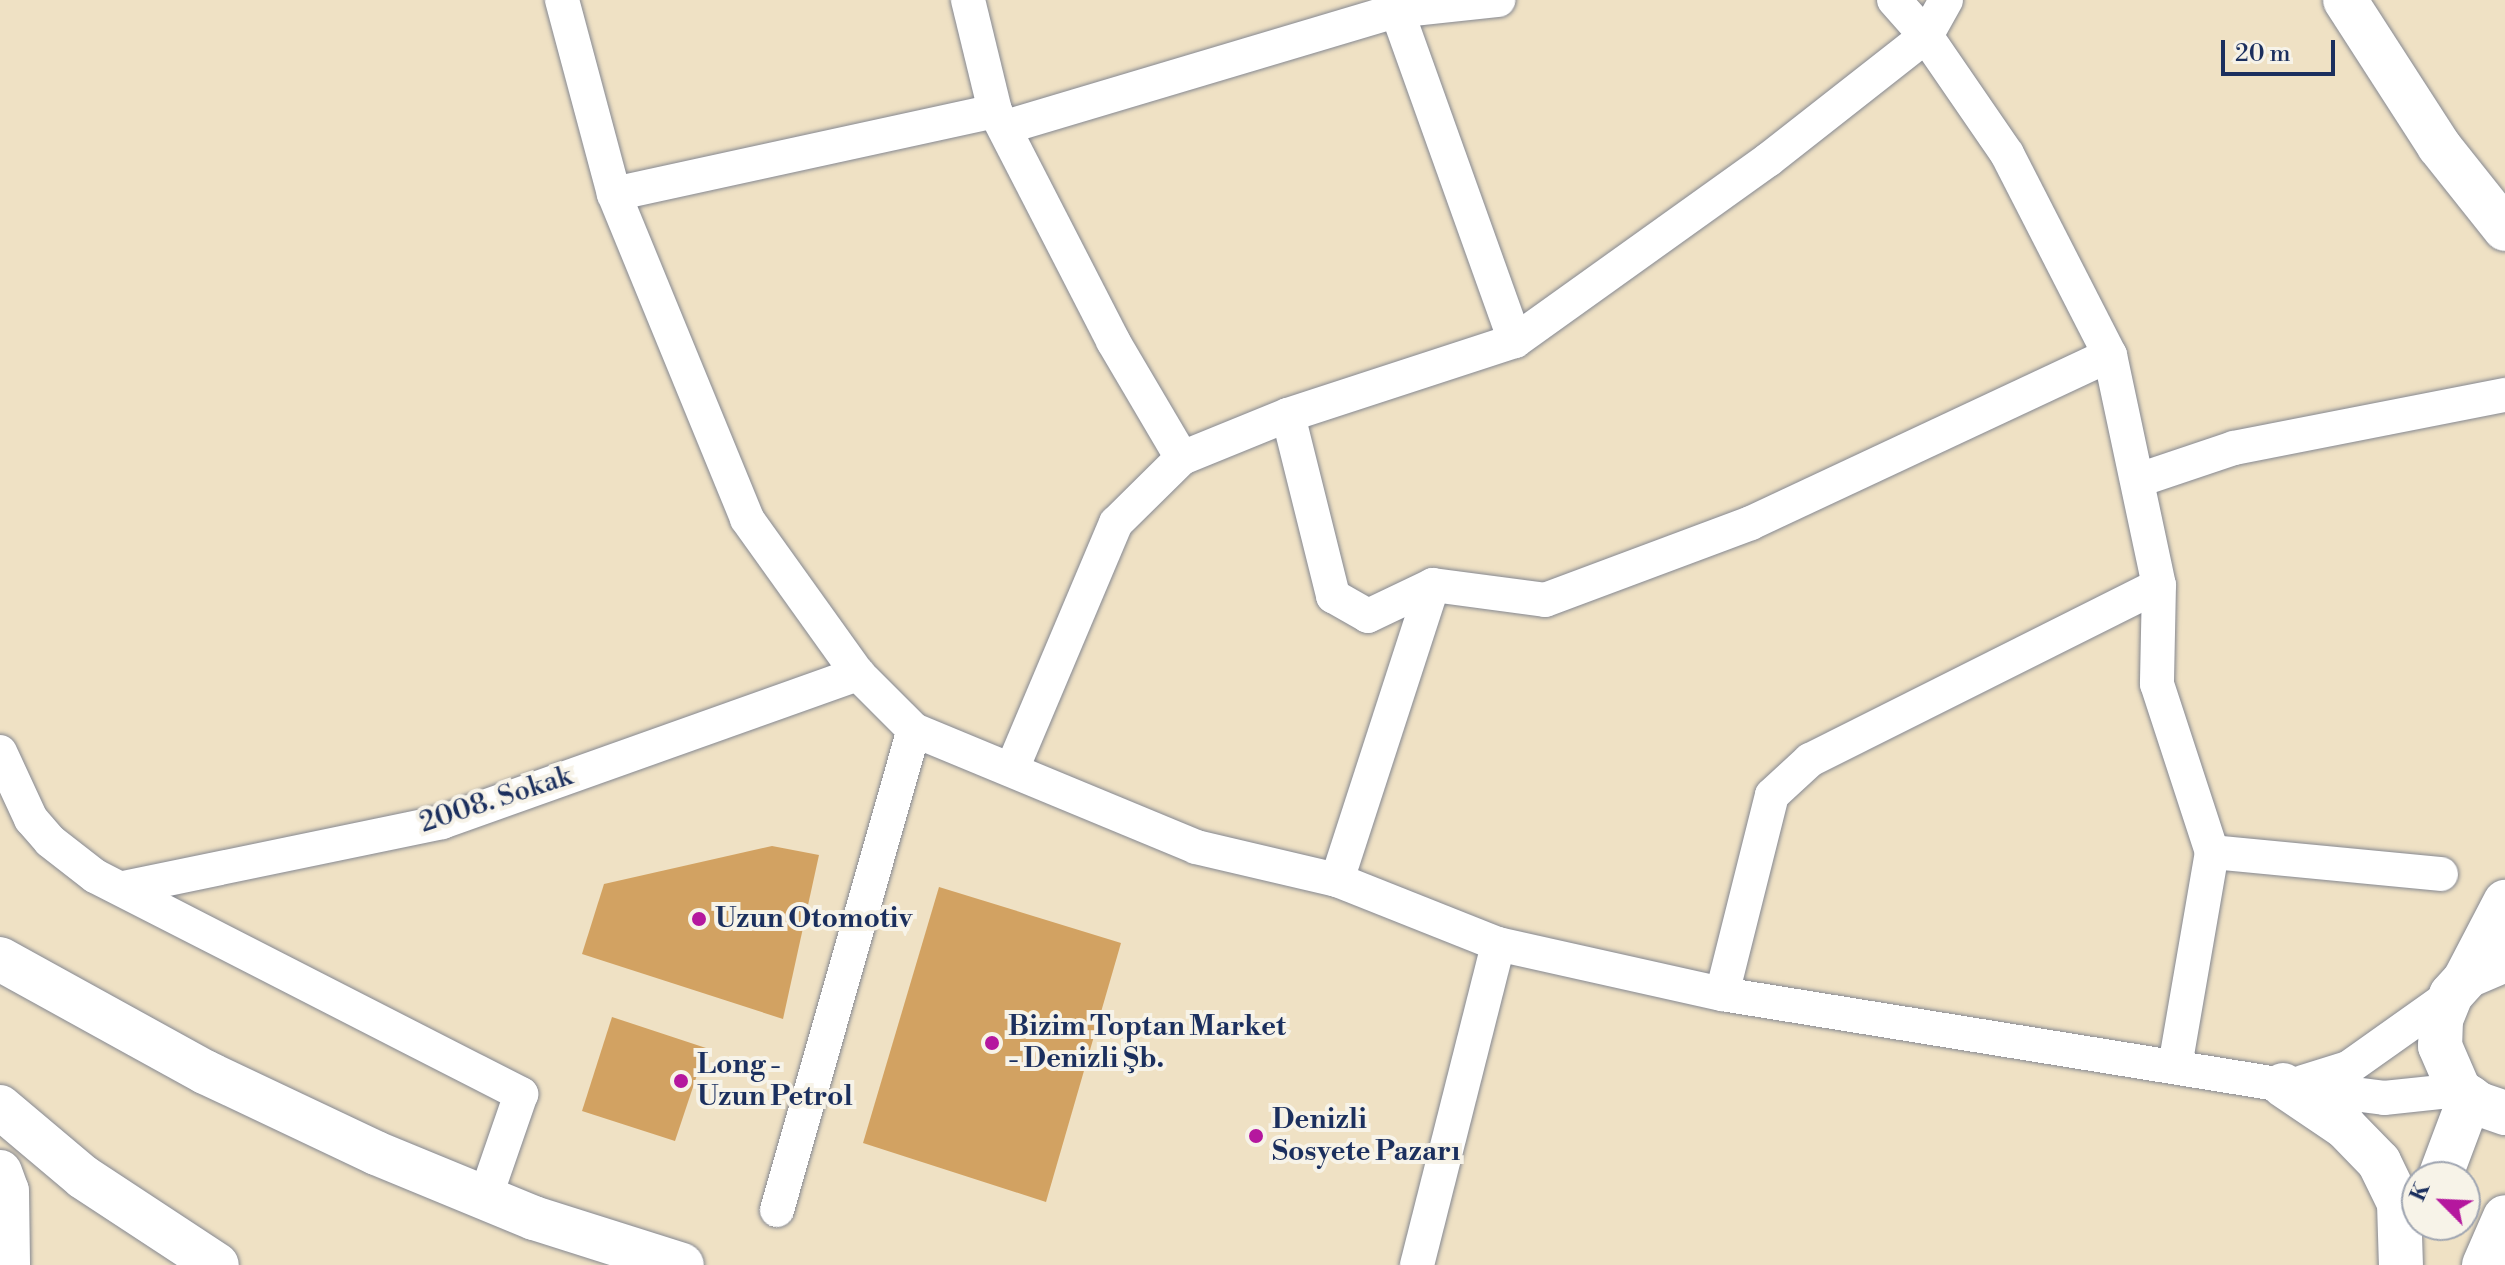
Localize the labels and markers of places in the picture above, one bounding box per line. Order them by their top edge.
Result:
place label: Uzun Otomotiv [715,902,912,936]
marker: Uzun Otomotiv [690,910,708,928]
place label: Bizim Toptan Market - Denizli Şb. [1008,1010,1286,1076]
marker: Bizim Toptan Market - Denizli Şb. [983,1034,1001,1052]
place label: Long - Uzun Petrol [697,1048,853,1114]
marker: Long - Uzun Petrol [672,1072,690,1090]
place label: Denizli Sosyete Pazarı [1272,1103,1460,1169]
marker: Denizli Sosyete Pazarı [1247,1127,1265,1145]

